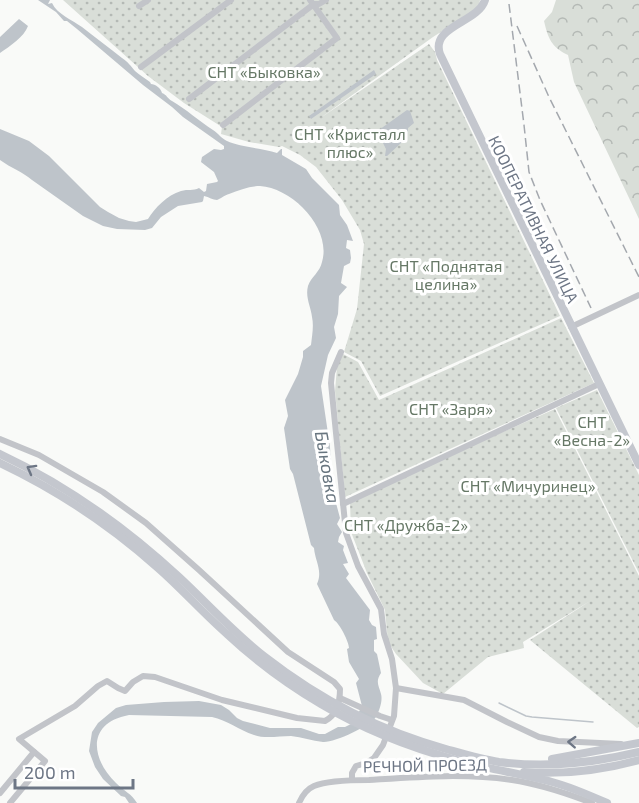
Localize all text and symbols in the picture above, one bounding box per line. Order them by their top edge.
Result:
park label: СНТ «Быковка» [207,62,321,81]
park label: СНТ «Кристалл плюс» [294,124,406,161]
street label: КООПЕРАТИВНАЯ УЛИЦА [485,132,583,306]
park label: СНТ «Поднятая целина» [390,256,502,293]
park label: СНТ «Заря» [409,399,493,418]
park label: СНТ «Весна-2» [554,412,630,449]
water label: Быковка [311,429,345,505]
one-way arrow [27,465,37,476]
park label: СНТ «Мичуринец» [461,476,596,496]
park label: СНТ «Дружба-2» [344,515,468,535]
one-way arrow [567,736,576,749]
scale bar [15,752,134,790]
street label: РЕЧНОЙ ПРОЕЗД [363,754,487,776]
text: 200 m [24,761,76,783]

